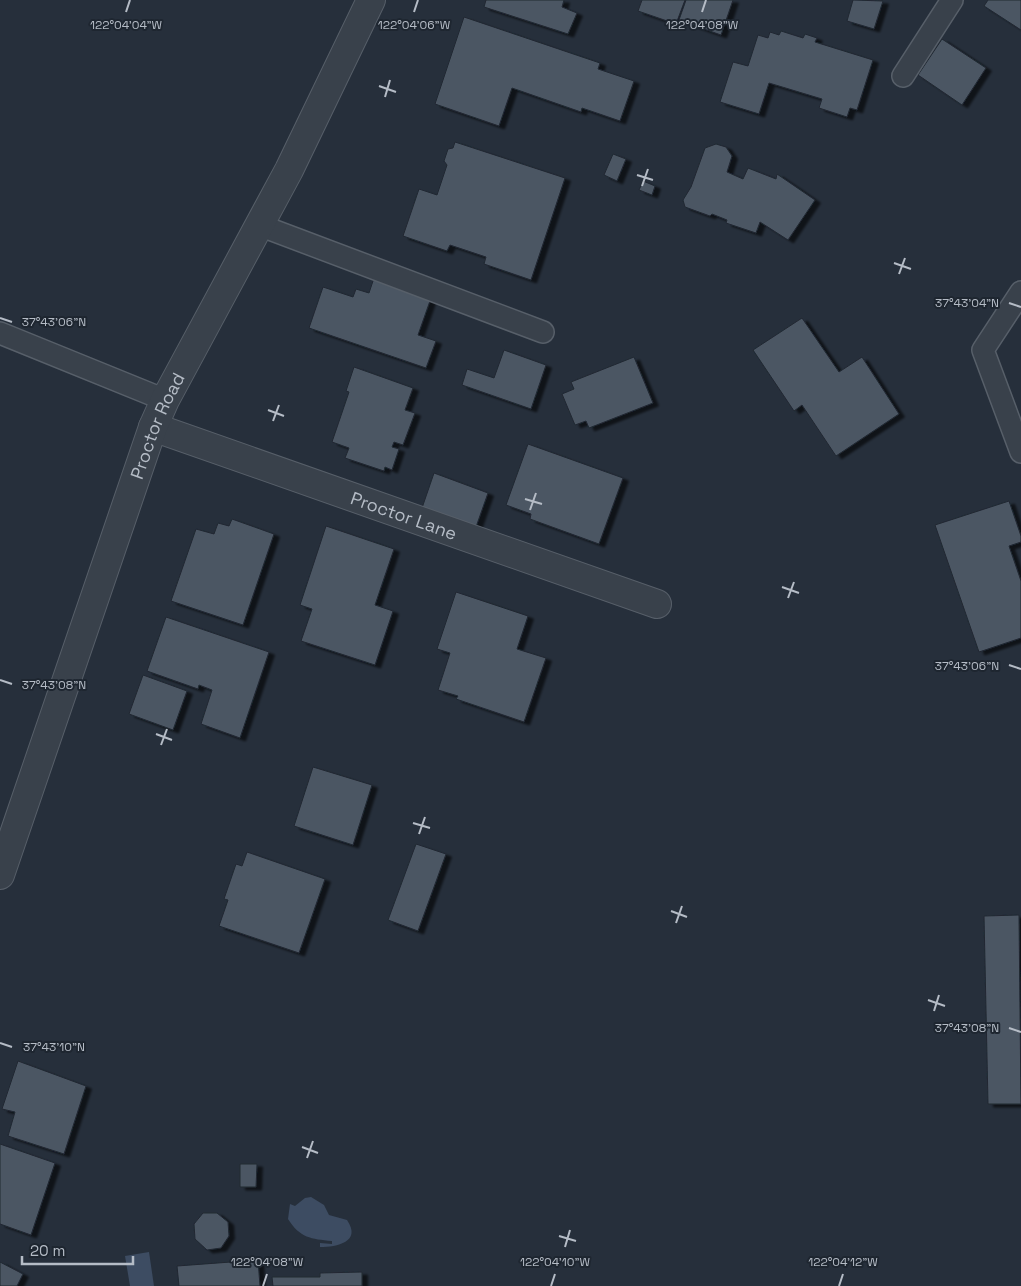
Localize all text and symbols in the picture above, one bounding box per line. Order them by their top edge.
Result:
text: 122°04'04"W [90,17,163,33]
text: 122°04'06"W [378,17,451,33]
text: 122°04'08"W [666,17,739,33]
text: 37°43'04"N [935,295,999,311]
text: 37°43'06"N [22,314,86,330]
street label: Proctor Road [125,368,189,482]
street label: Proctor Lane [348,486,460,544]
text: 37°43'06"N [935,658,999,674]
text: 37°43'08"N [22,677,86,693]
text: 37°43'08"N [935,1020,999,1036]
text: 37°43'10"N [23,1039,85,1055]
scale bar [22,1234,134,1266]
text: 20 m [30,1241,65,1260]
text: 122°04'08"W [231,1254,304,1270]
text: 122°04'10"W [520,1254,591,1270]
text: 122°04'12"W [808,1254,878,1270]

